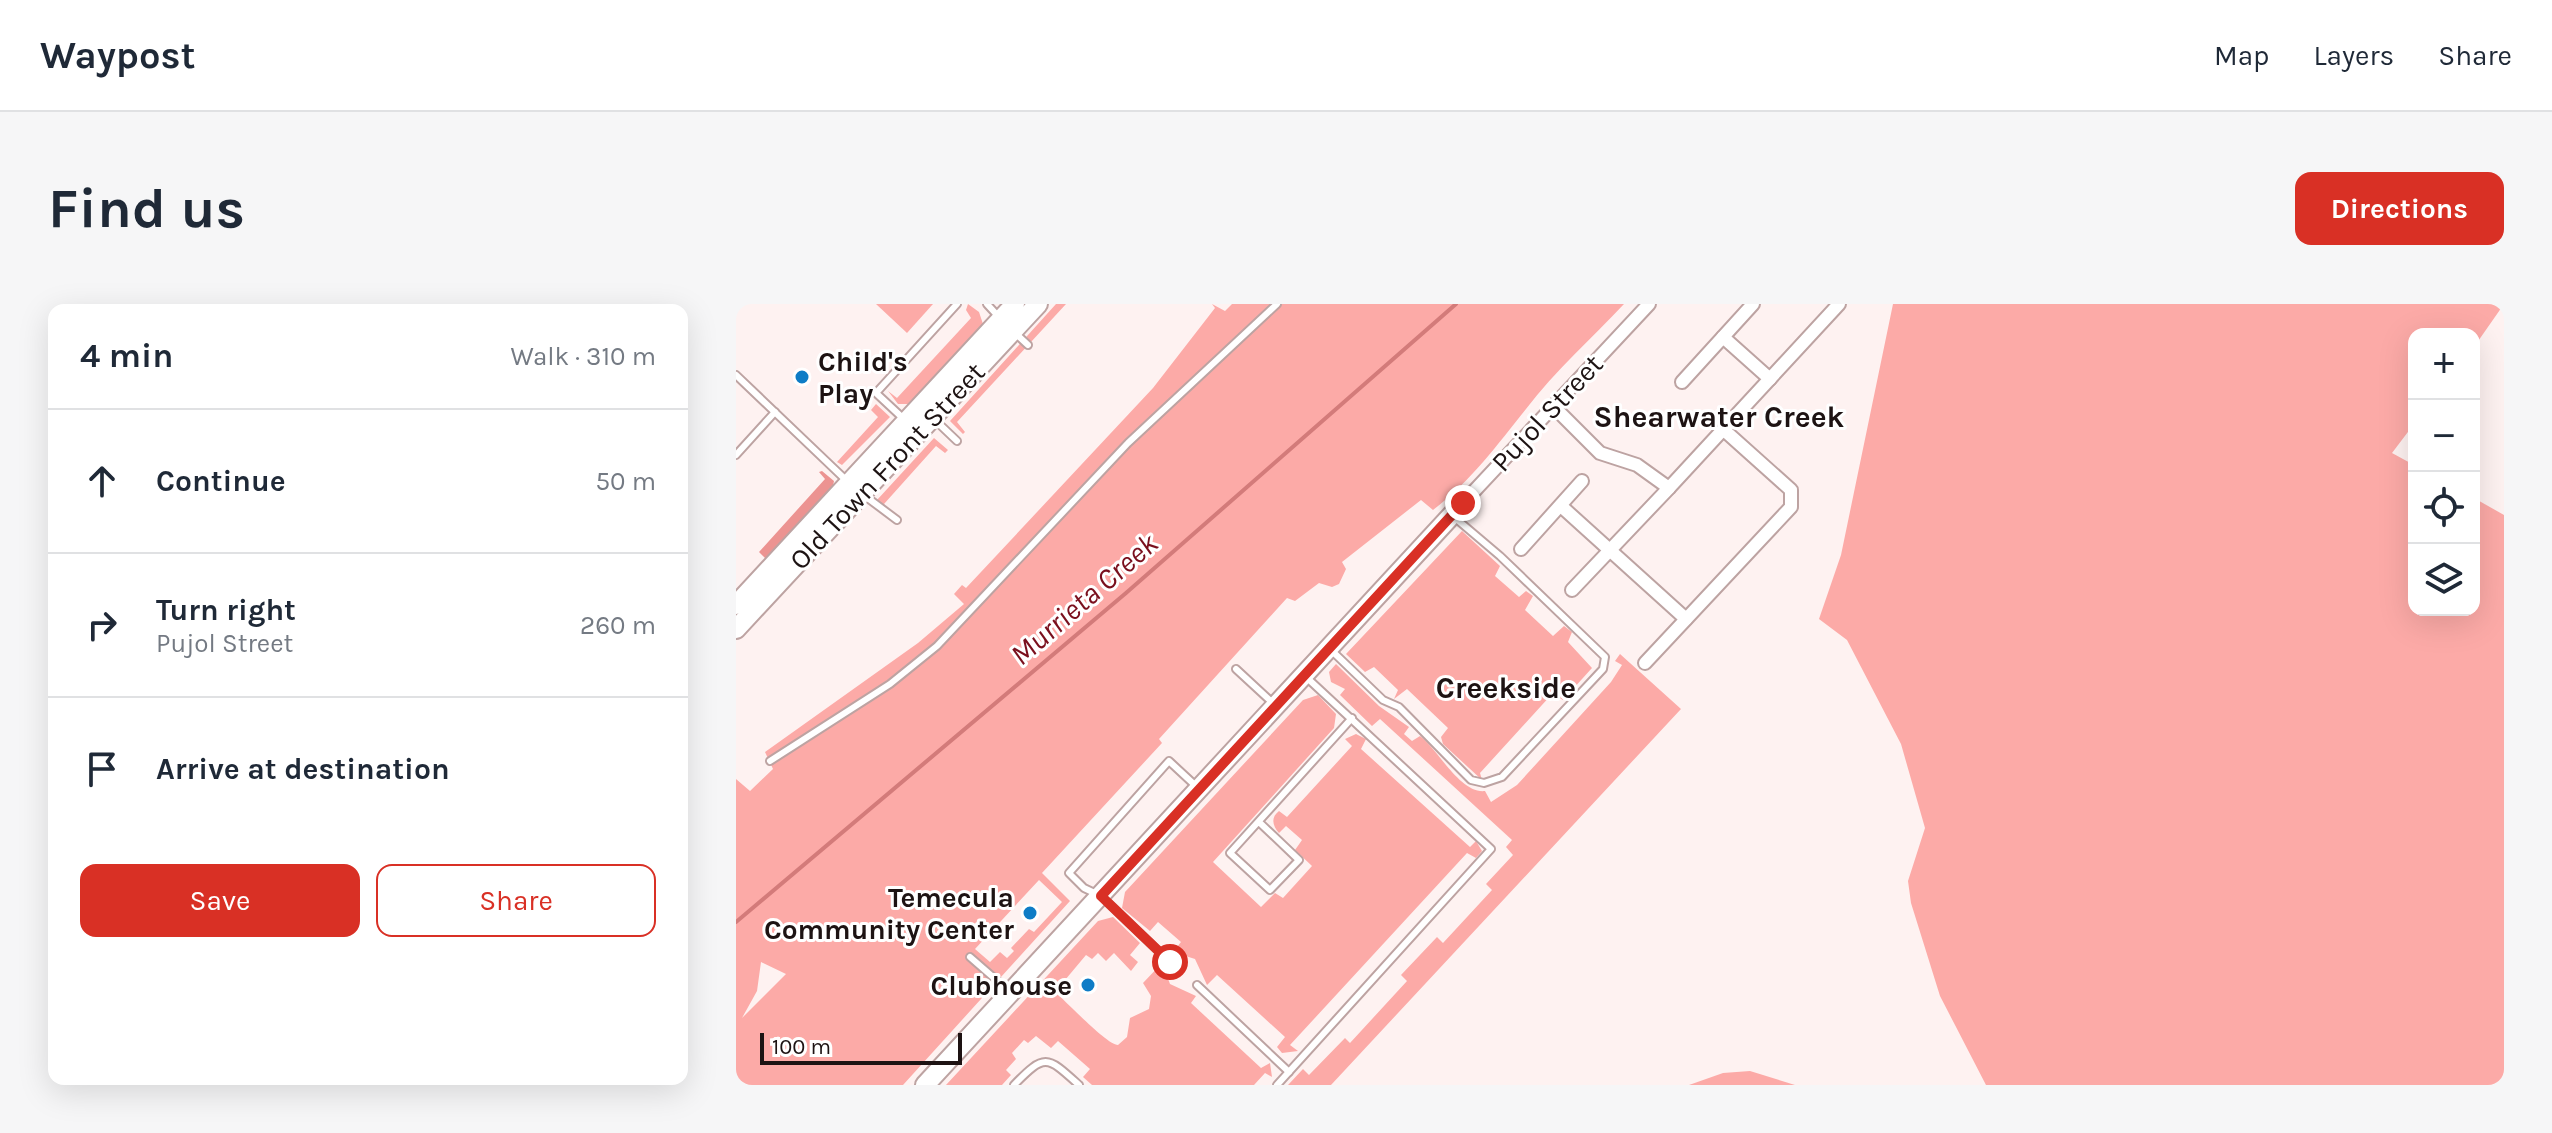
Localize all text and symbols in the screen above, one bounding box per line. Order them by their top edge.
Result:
text: Waypost [40,33,196,78]
text: Map [2214,39,2269,72]
text: Layers [2313,39,2394,72]
text: Share [2438,39,2512,72]
button: Directions [2295,172,2504,245]
text: Find us [48,176,245,241]
map controls [2408,328,2480,616]
button: + [2408,328,2480,400]
text: 4 min [80,336,173,376]
text: Walk · 310 m [510,341,656,372]
place label: Child's Play [818,345,908,410]
street label: Pujol Street [1485,348,1609,478]
street label: Old Town Front Street [782,356,992,576]
marker: Child's Play [793,368,811,386]
district label: Shearwater Creek [1594,399,1845,435]
button: − [2408,400,2480,472]
icon: ahead [80,459,124,503]
text: Continue [156,463,286,499]
text: 50 m [595,466,656,497]
button: locate [2408,472,2480,544]
route end [1445,485,1481,521]
water label: Murrieta Creek [1003,525,1166,673]
button: layers [2408,544,2480,616]
text: Turn right [156,592,296,628]
icon: right [80,603,124,647]
text: 260 m [580,610,656,641]
text: Pujol Street [156,628,293,659]
district label: Creekside [1436,670,1576,706]
icon: arrive [80,747,124,791]
text: Arrive at destination [156,751,450,787]
button: Save [80,864,360,937]
button: Share [376,864,656,937]
place label: Temecula Community Center [764,881,1014,946]
marker: Temecula Community Center [1021,904,1039,922]
route start [1152,944,1188,980]
place label: Clubhouse [931,969,1072,1002]
marker: Clubhouse [1079,976,1097,994]
scale bar [760,1029,962,1065]
text: 100 m [772,1034,831,1060]

